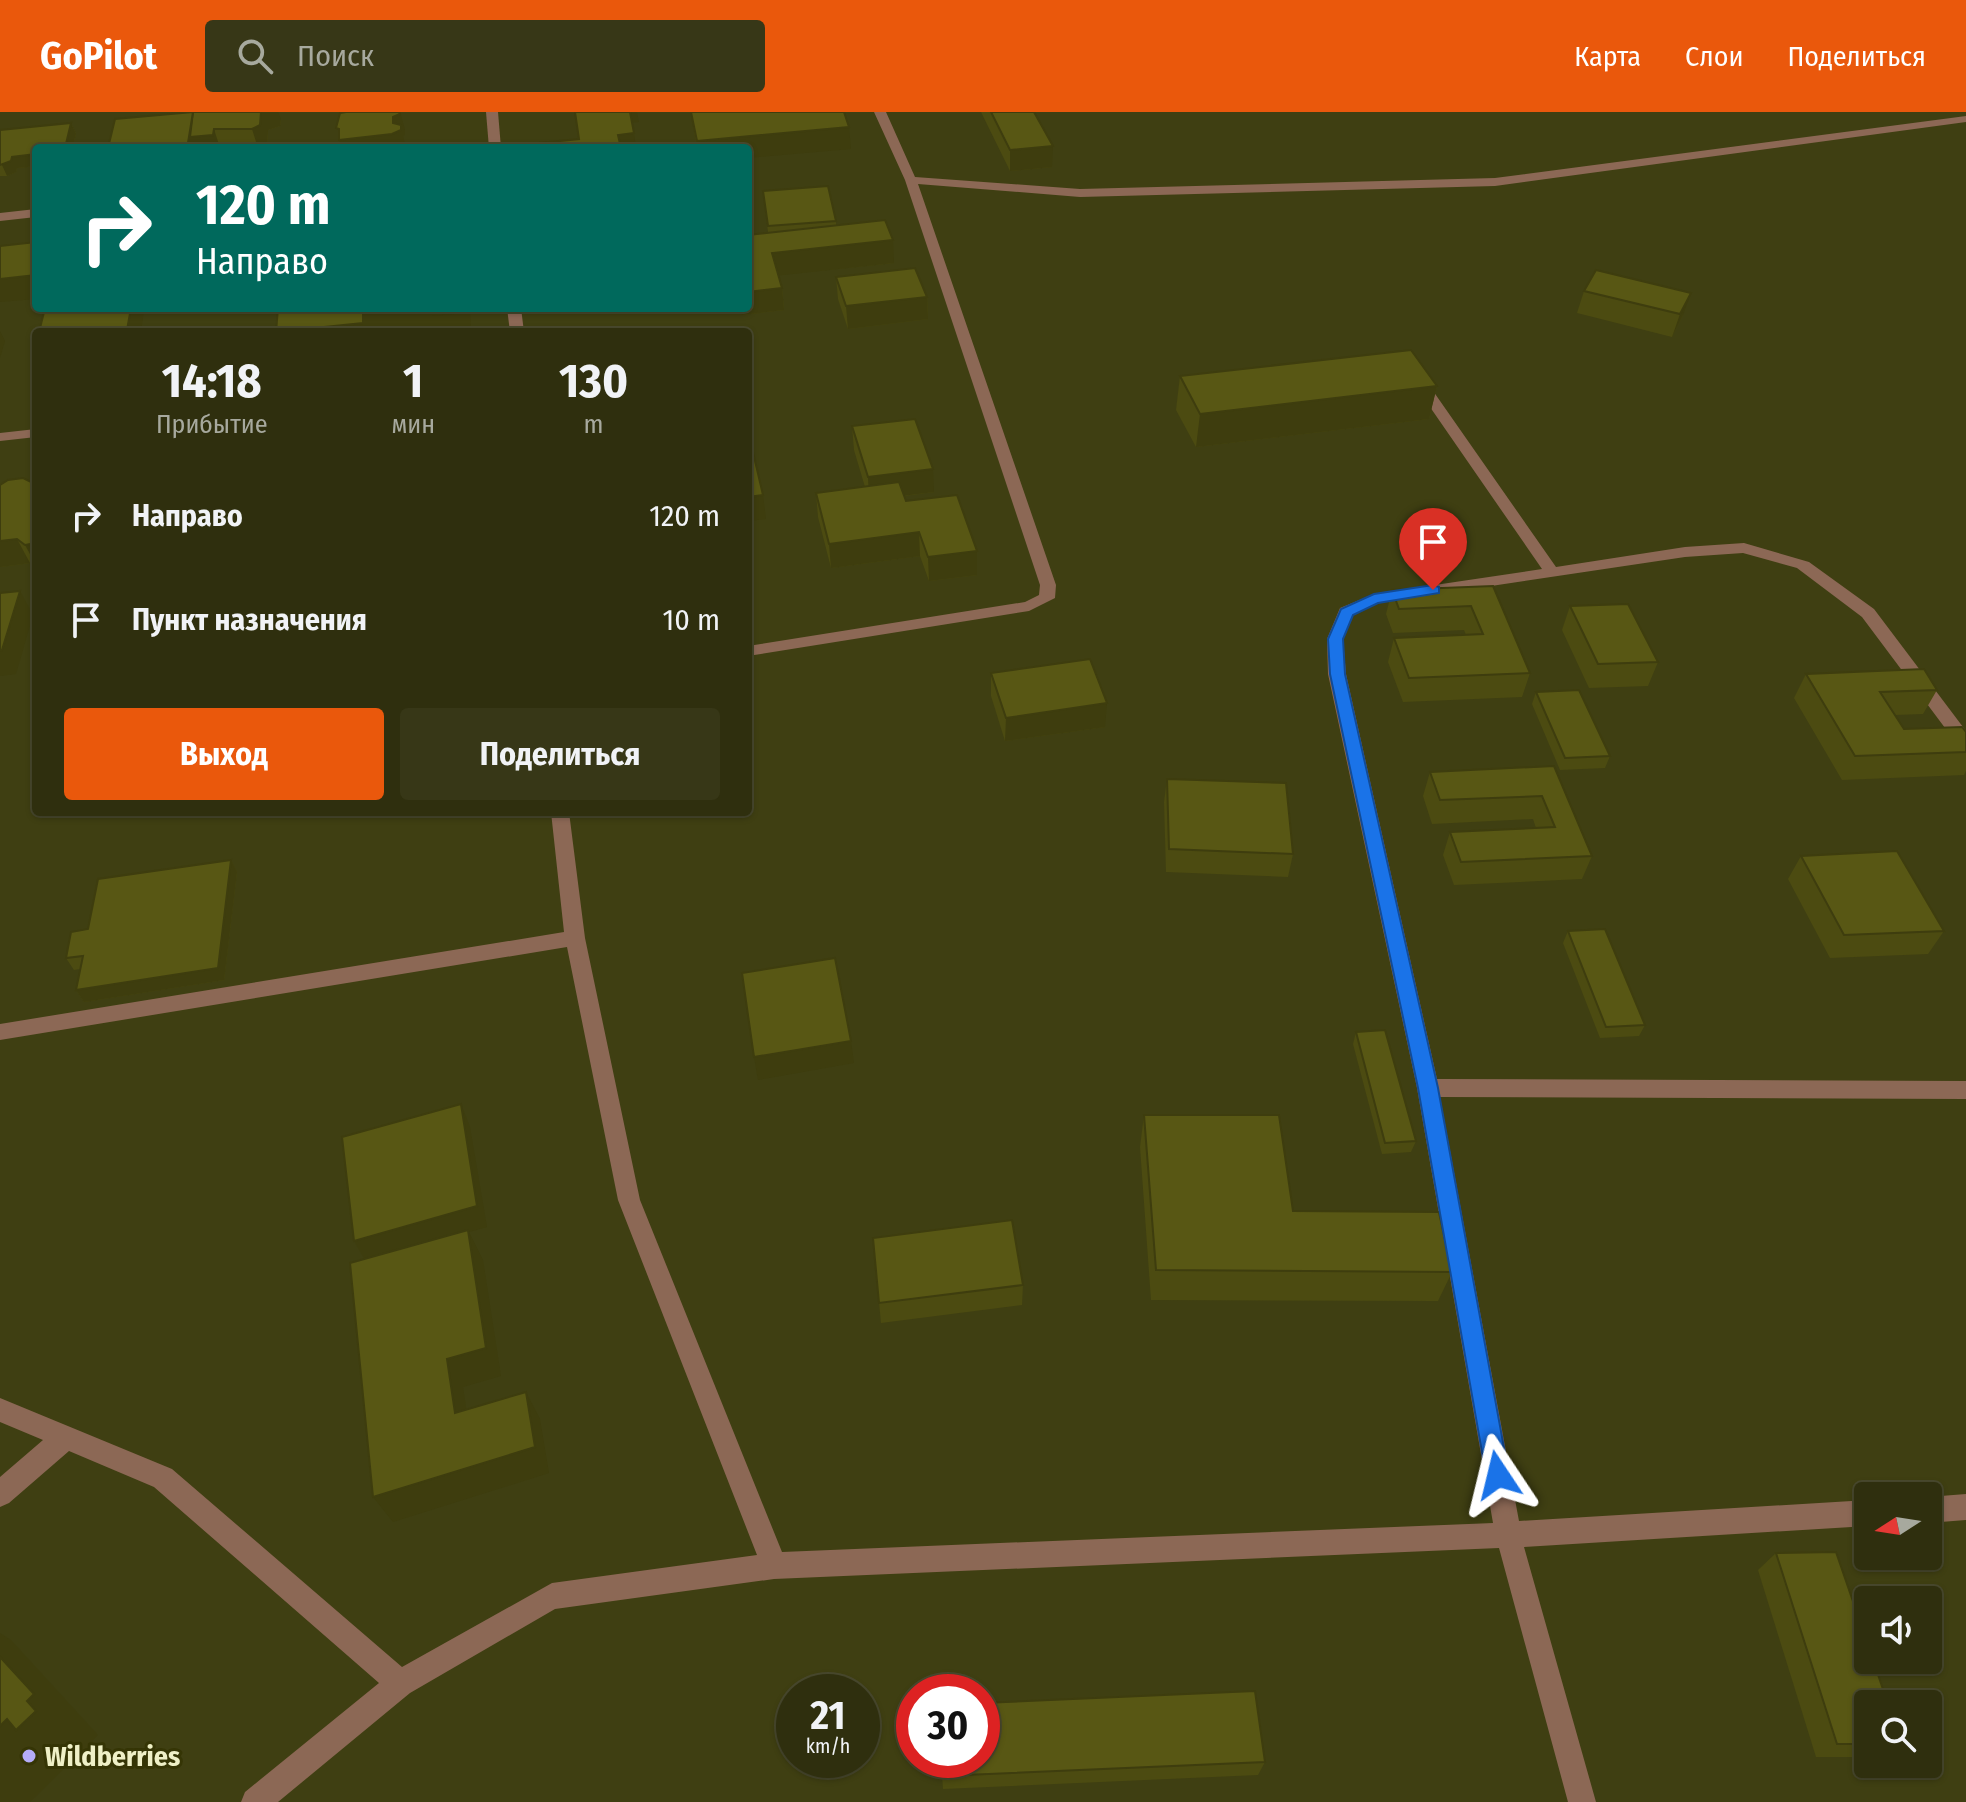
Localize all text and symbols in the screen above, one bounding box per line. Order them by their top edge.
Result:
search box [205,20,765,92]
text: GoPilot [40,33,157,79]
icon: search [233,34,277,78]
text: Поиск [297,38,374,74]
text: Карта [1574,40,1641,73]
text: Слои [1685,40,1743,73]
text: Поделиться [1787,40,1926,73]
text: 120 m [196,172,331,239]
icon: right [64,176,168,280]
text: Направо [196,240,328,284]
text: 14:18 [162,352,262,410]
text: 1 [403,352,423,410]
text: 130 [559,352,628,410]
text: Прибытие [156,409,268,440]
text: мин [391,409,435,440]
text: m [584,409,604,440]
icon: right [64,494,108,538]
text: Направо [132,498,243,534]
text: 120 m [649,498,720,534]
pin [1399,508,1467,590]
icon: arrive [1411,520,1455,564]
icon: arrive [64,598,108,642]
text: Пункт назначения [132,602,367,638]
text: 10 m [663,602,720,638]
button: Выход [64,708,384,800]
button: Поделиться [400,708,720,800]
position arrow [1456,1433,1540,1517]
north arrow [1854,1482,1942,1570]
map controls [1854,1482,1942,1778]
button: sound [1854,1586,1942,1674]
speed limit sign: 30 [896,1674,1000,1778]
button: search [1854,1690,1942,1778]
text: 21 [811,1692,845,1740]
text: km/h [806,1734,850,1758]
place label: Wildberries [45,1740,180,1773]
marker: Wildberries [20,1747,38,1765]

